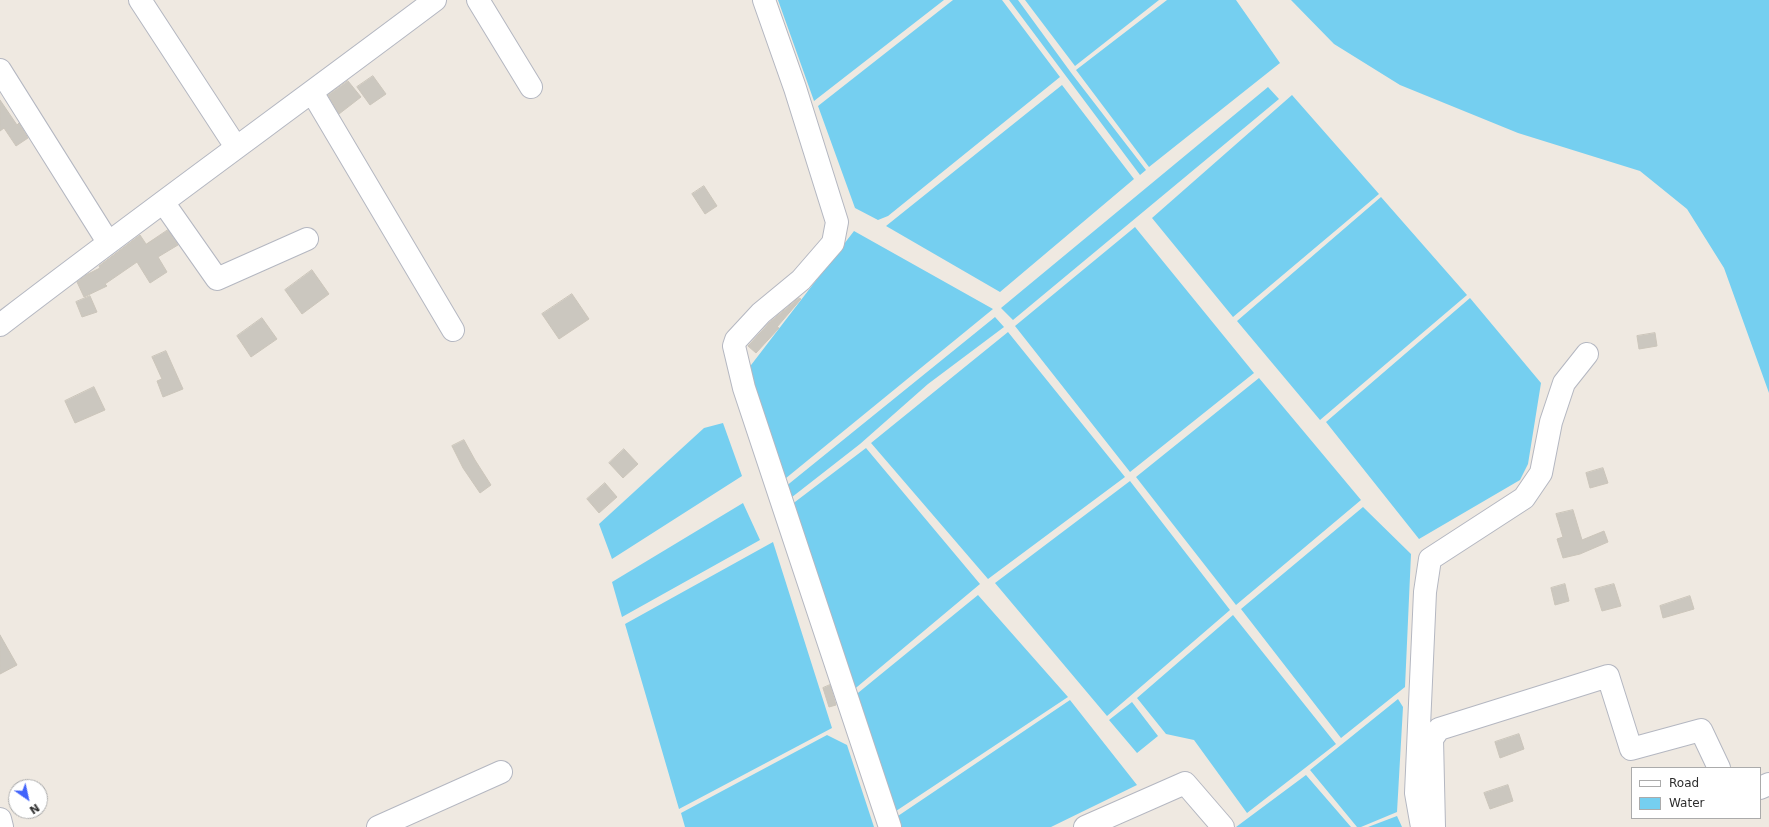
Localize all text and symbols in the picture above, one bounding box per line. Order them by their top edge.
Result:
legend [1631,767,1761,819]
text: Road [1669,776,1699,790]
north arrow [8,779,48,819]
text: Water [1669,796,1704,810]
text: N [27,801,42,817]

